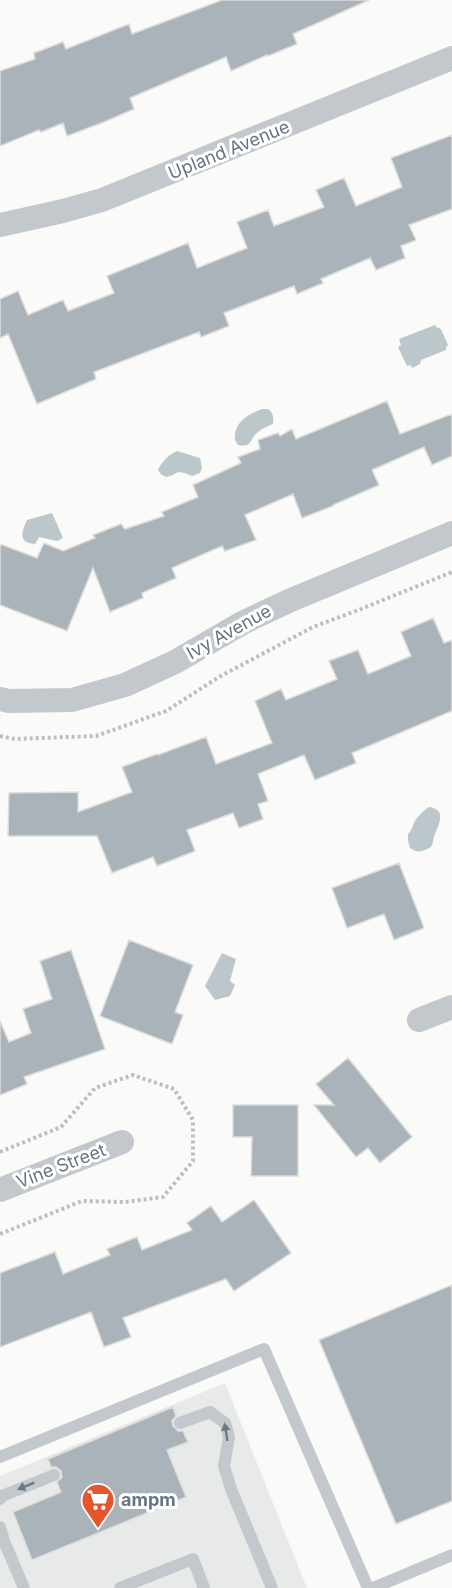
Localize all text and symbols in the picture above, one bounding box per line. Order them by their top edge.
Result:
street label: Upland Avenue [165,116,292,183]
street label: Ivy Avenue [183,600,275,663]
street label: Vine Street [13,1139,108,1192]
one-way arrow [222,1423,231,1442]
one-way arrow [17,1481,35,1491]
supermarket icon: ampm [80,1482,116,1529]
place label: ampm [121,1489,176,1510]

